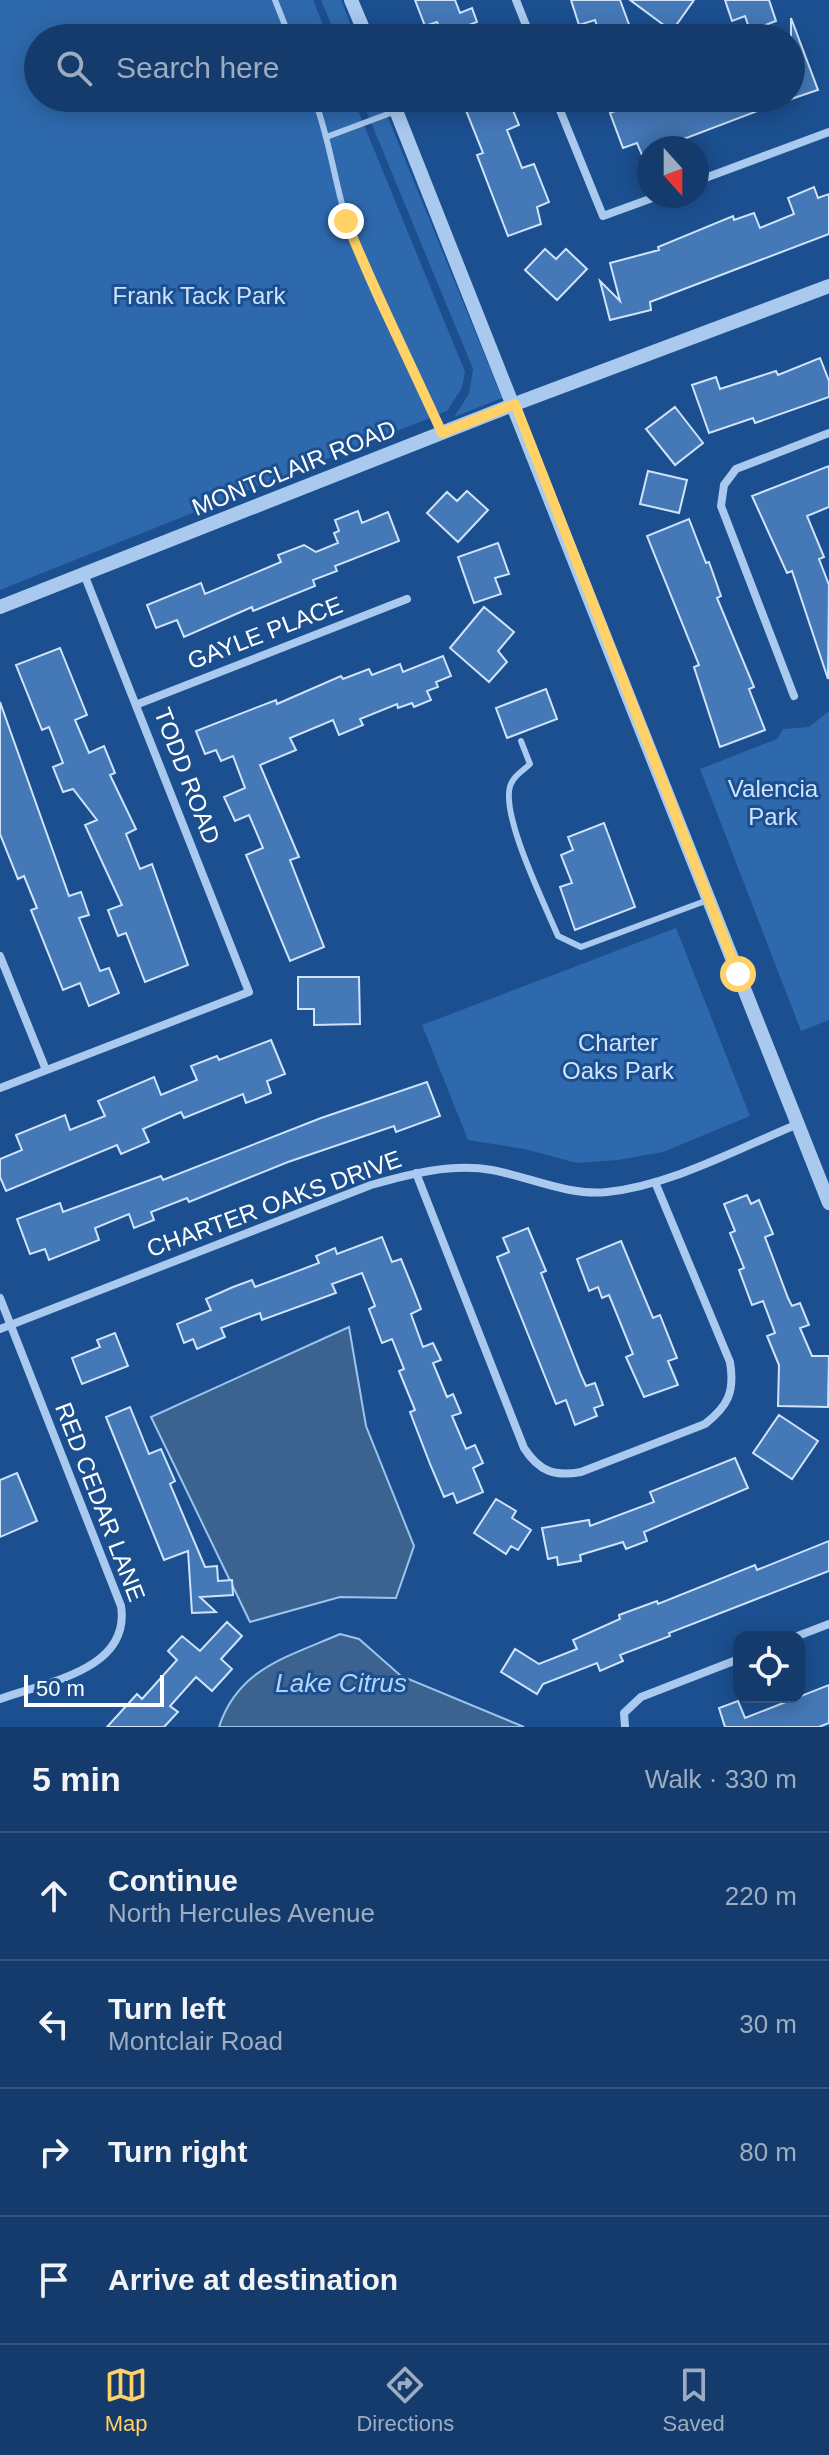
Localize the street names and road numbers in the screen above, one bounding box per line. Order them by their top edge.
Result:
street label: MONTCLAIR ROAD [188,414,400,521]
street label: GAYLE PLACE [184,591,346,674]
street label: TODD ROAD [149,704,226,848]
street label: CHARTER OAKS DRIVE [143,1145,405,1262]
street label: RED CEDAR LANE [50,1399,151,1605]

